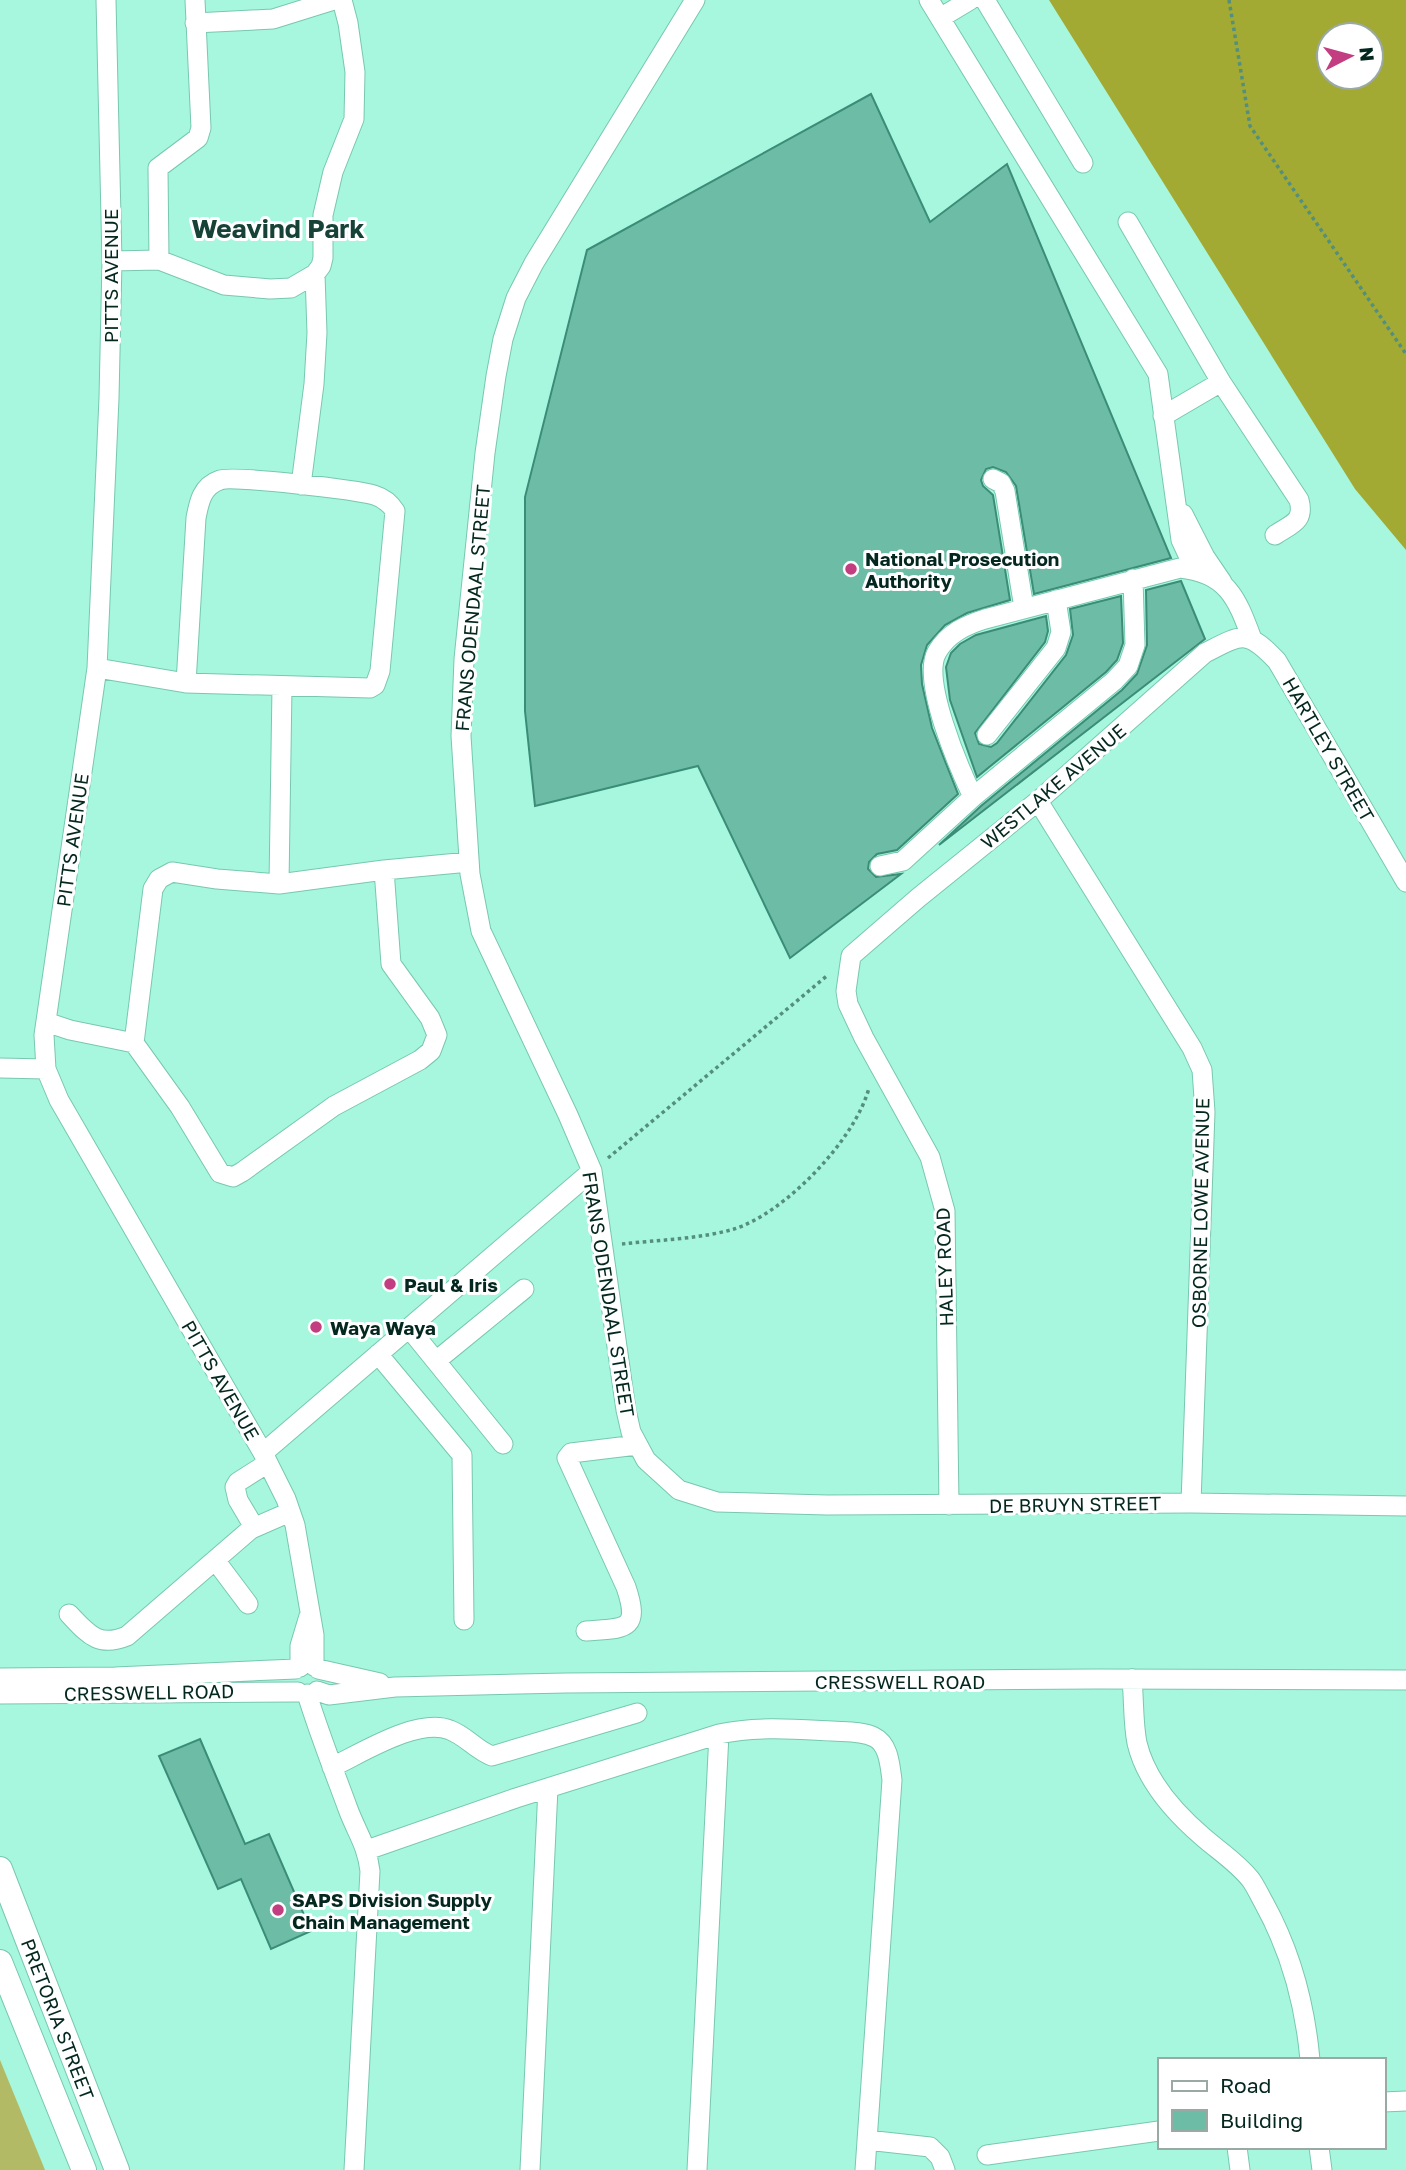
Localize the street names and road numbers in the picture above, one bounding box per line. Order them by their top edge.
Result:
street label: PITTS AVENUE [99,209,122,343]
street label: FRANS ODENDAAL STREET [450,483,494,732]
street label: HARTLEY STREET [1278,673,1380,826]
street label: WESTLAKE AVENUE [976,719,1130,853]
street label: PITTS AVENUE [51,772,93,908]
street label: OSBORNE LOWE AVENUE [1186,1098,1214,1328]
street label: FRANS ODENDAAL STREET [578,1170,640,1418]
street label: HALEY ROAD [930,1207,958,1327]
street label: PITTS AVENUE [177,1316,265,1444]
street label: DE BRUYN STREET [989,1491,1161,1517]
street label: CRESSWELL ROAD [815,1670,985,1693]
street label: CRESSWELL ROAD [64,1679,234,1705]
street label: PRETORIA STREET [17,1935,99,2103]

